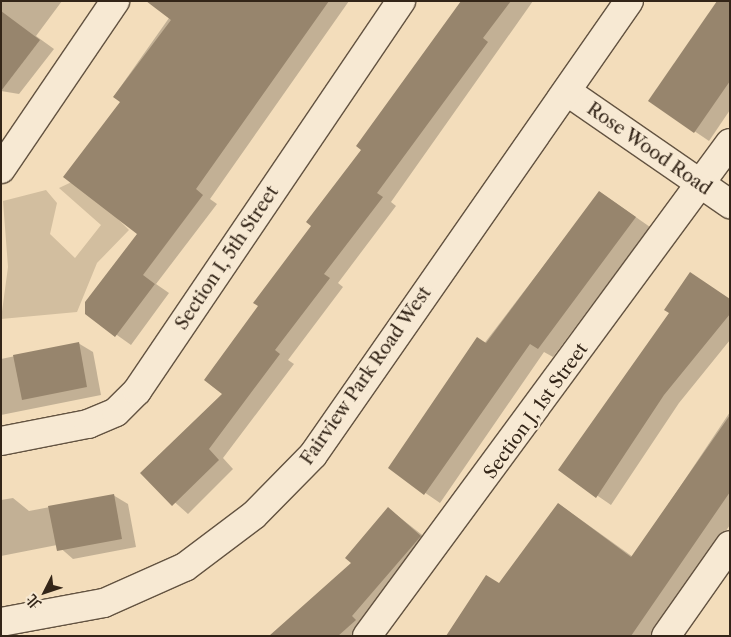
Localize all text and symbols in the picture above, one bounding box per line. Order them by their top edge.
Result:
street label: Rose Wood Road [582,98,716,200]
street label: Section I, 5th Street [171,182,283,334]
street label: Fairview Park Road West [296,282,436,470]
street label: Section J, 1st Street [479,339,593,483]
north arrow [20,567,70,617]
text: 北 [22,591,45,613]

